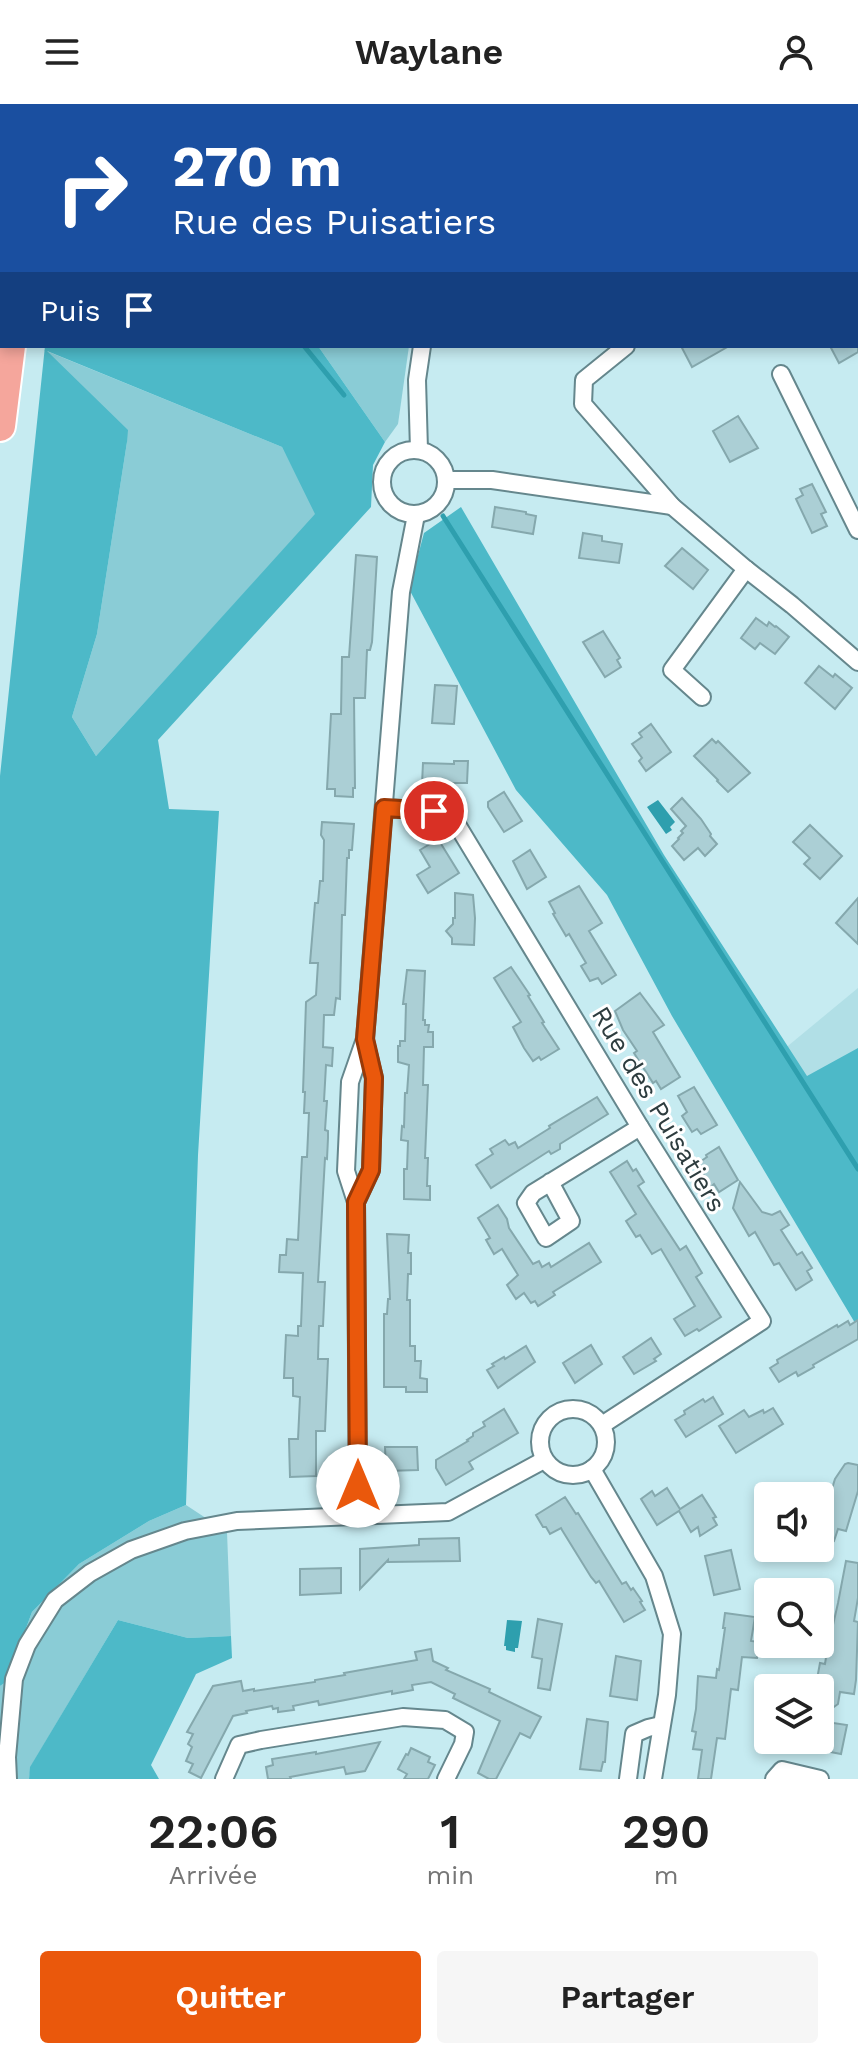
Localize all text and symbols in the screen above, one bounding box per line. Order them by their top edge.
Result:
icon: menu [40,30,84,74]
icon: person [774,30,818,74]
text: Waylane [355,31,503,73]
text: 270 m [172,134,342,200]
icon: right [40,136,144,240]
text: Rue des Puisatiers [172,201,496,243]
icon: arrive [117,288,161,332]
text: Puis [40,293,101,328]
pin [400,777,468,845]
icon: arrive [412,789,456,833]
street label: Rue des Puisatiers [586,1001,732,1217]
position arrow [316,1444,400,1528]
map controls [754,1482,834,1754]
button: sound [754,1482,834,1562]
button: search [754,1578,834,1658]
button: layers [754,1674,834,1754]
text: 22:06 [148,1803,279,1860]
text: 1 [440,1803,460,1860]
text: 290 [622,1803,710,1860]
text: Arrivée [169,1860,258,1890]
text: min [426,1860,474,1890]
text: m [654,1860,678,1890]
button: Quitter [40,1951,421,2043]
button: Partager [437,1951,818,2043]

